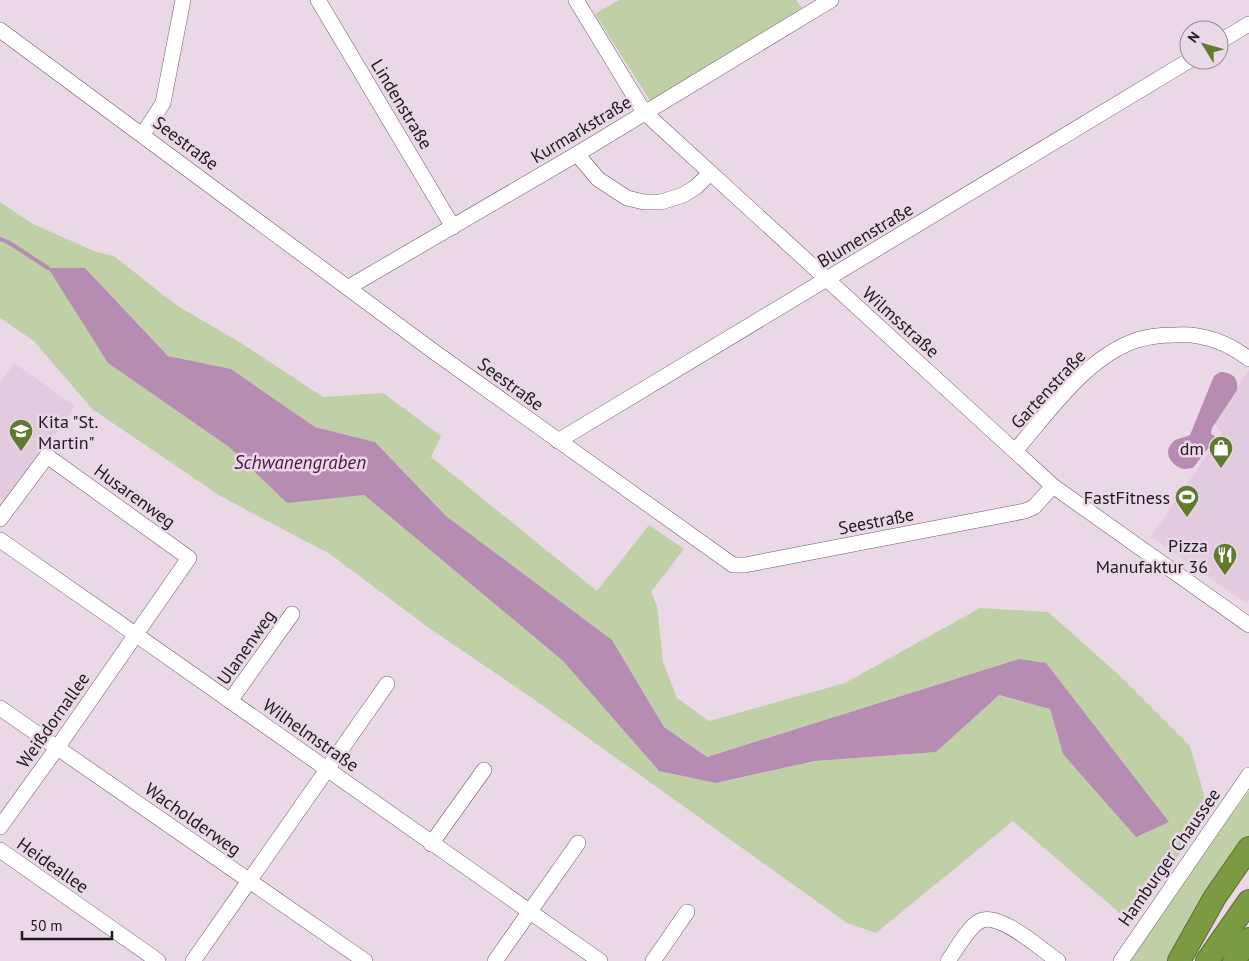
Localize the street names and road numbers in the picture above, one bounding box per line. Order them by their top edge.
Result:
street label: Lindenstraße [366,55,438,153]
street label: Kurmarkstraße [527,90,635,168]
street label: Seestraße [149,111,223,175]
street label: Blumenstraße [813,197,917,273]
street label: Wilmsstraße [858,281,944,363]
street label: Gartenstraße [1005,345,1091,433]
street label: Seestraße [473,352,549,416]
street label: Husarenweg [90,459,180,533]
street label: Seestraße [836,502,916,540]
street label: Ulanenweg [212,605,280,689]
street label: Weißdornallee [12,668,94,772]
street label: Wilhelmstraße [258,693,364,777]
street label: Wacholderweg [140,777,246,861]
street label: Hamburger Chaussee [1113,784,1225,930]
street label: Heideallee [13,832,93,898]

